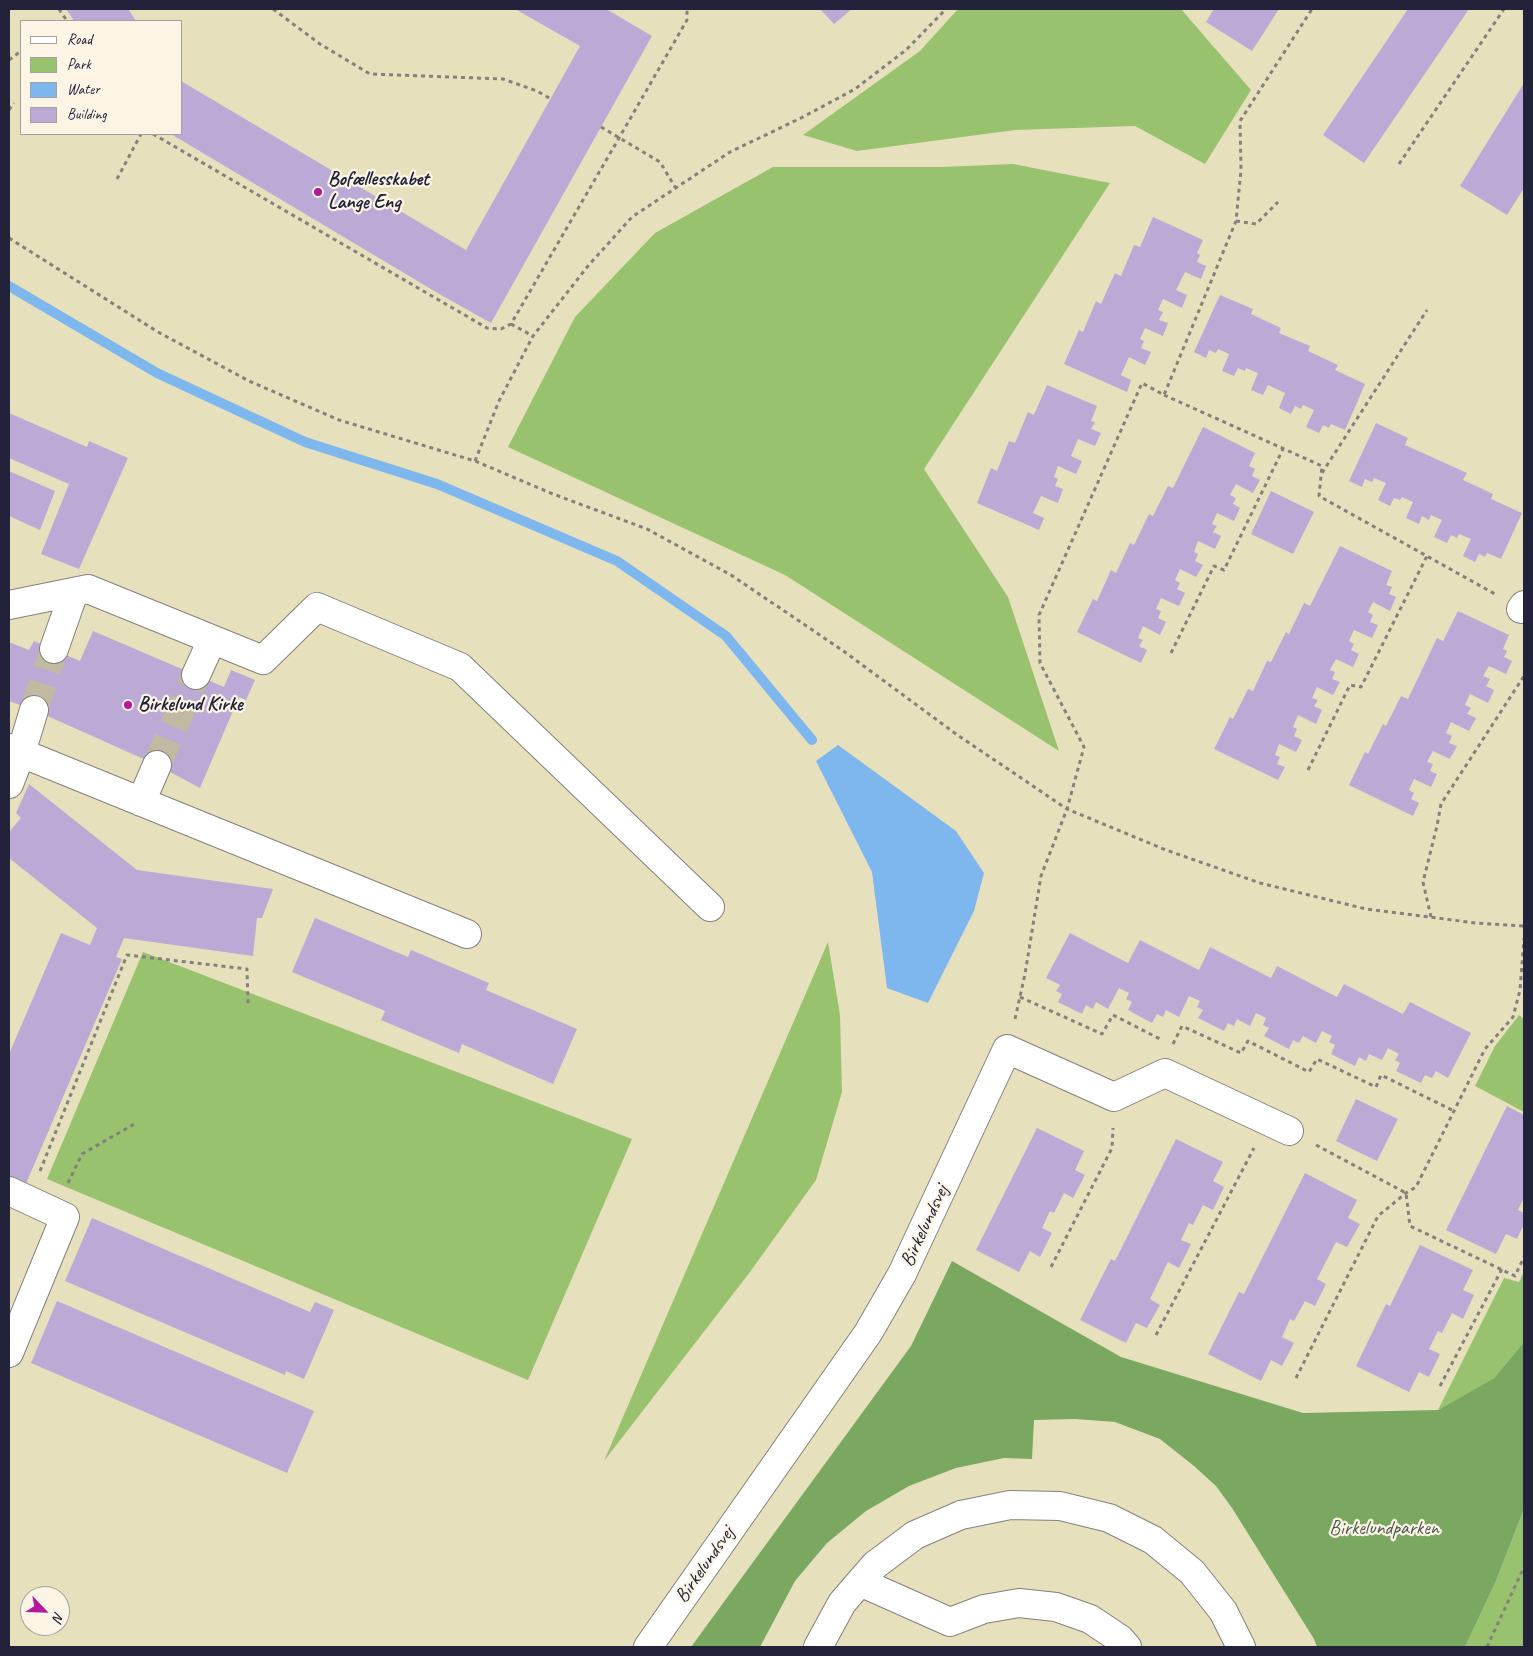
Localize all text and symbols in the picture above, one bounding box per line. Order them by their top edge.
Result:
legend [20,20,182,135]
text: Road [67,30,92,49]
text: Park [67,55,91,74]
text: Water [67,80,100,99]
text: Building [67,105,106,124]
place label: Bofællesskabet Lange Eng [328,168,429,215]
marker: Bofællesskabet Lange Eng [312,186,324,198]
place label: Birkelund Kirke [138,693,243,717]
marker: Birkelund Kirke [122,699,134,711]
street label: Birkelundsvej [896,1182,954,1270]
park label: Birkelundparken [1329,1517,1439,1541]
street label: Birkelundsvej [670,1522,740,1608]
north arrow [20,1586,70,1636]
text: N [49,1609,68,1624]

